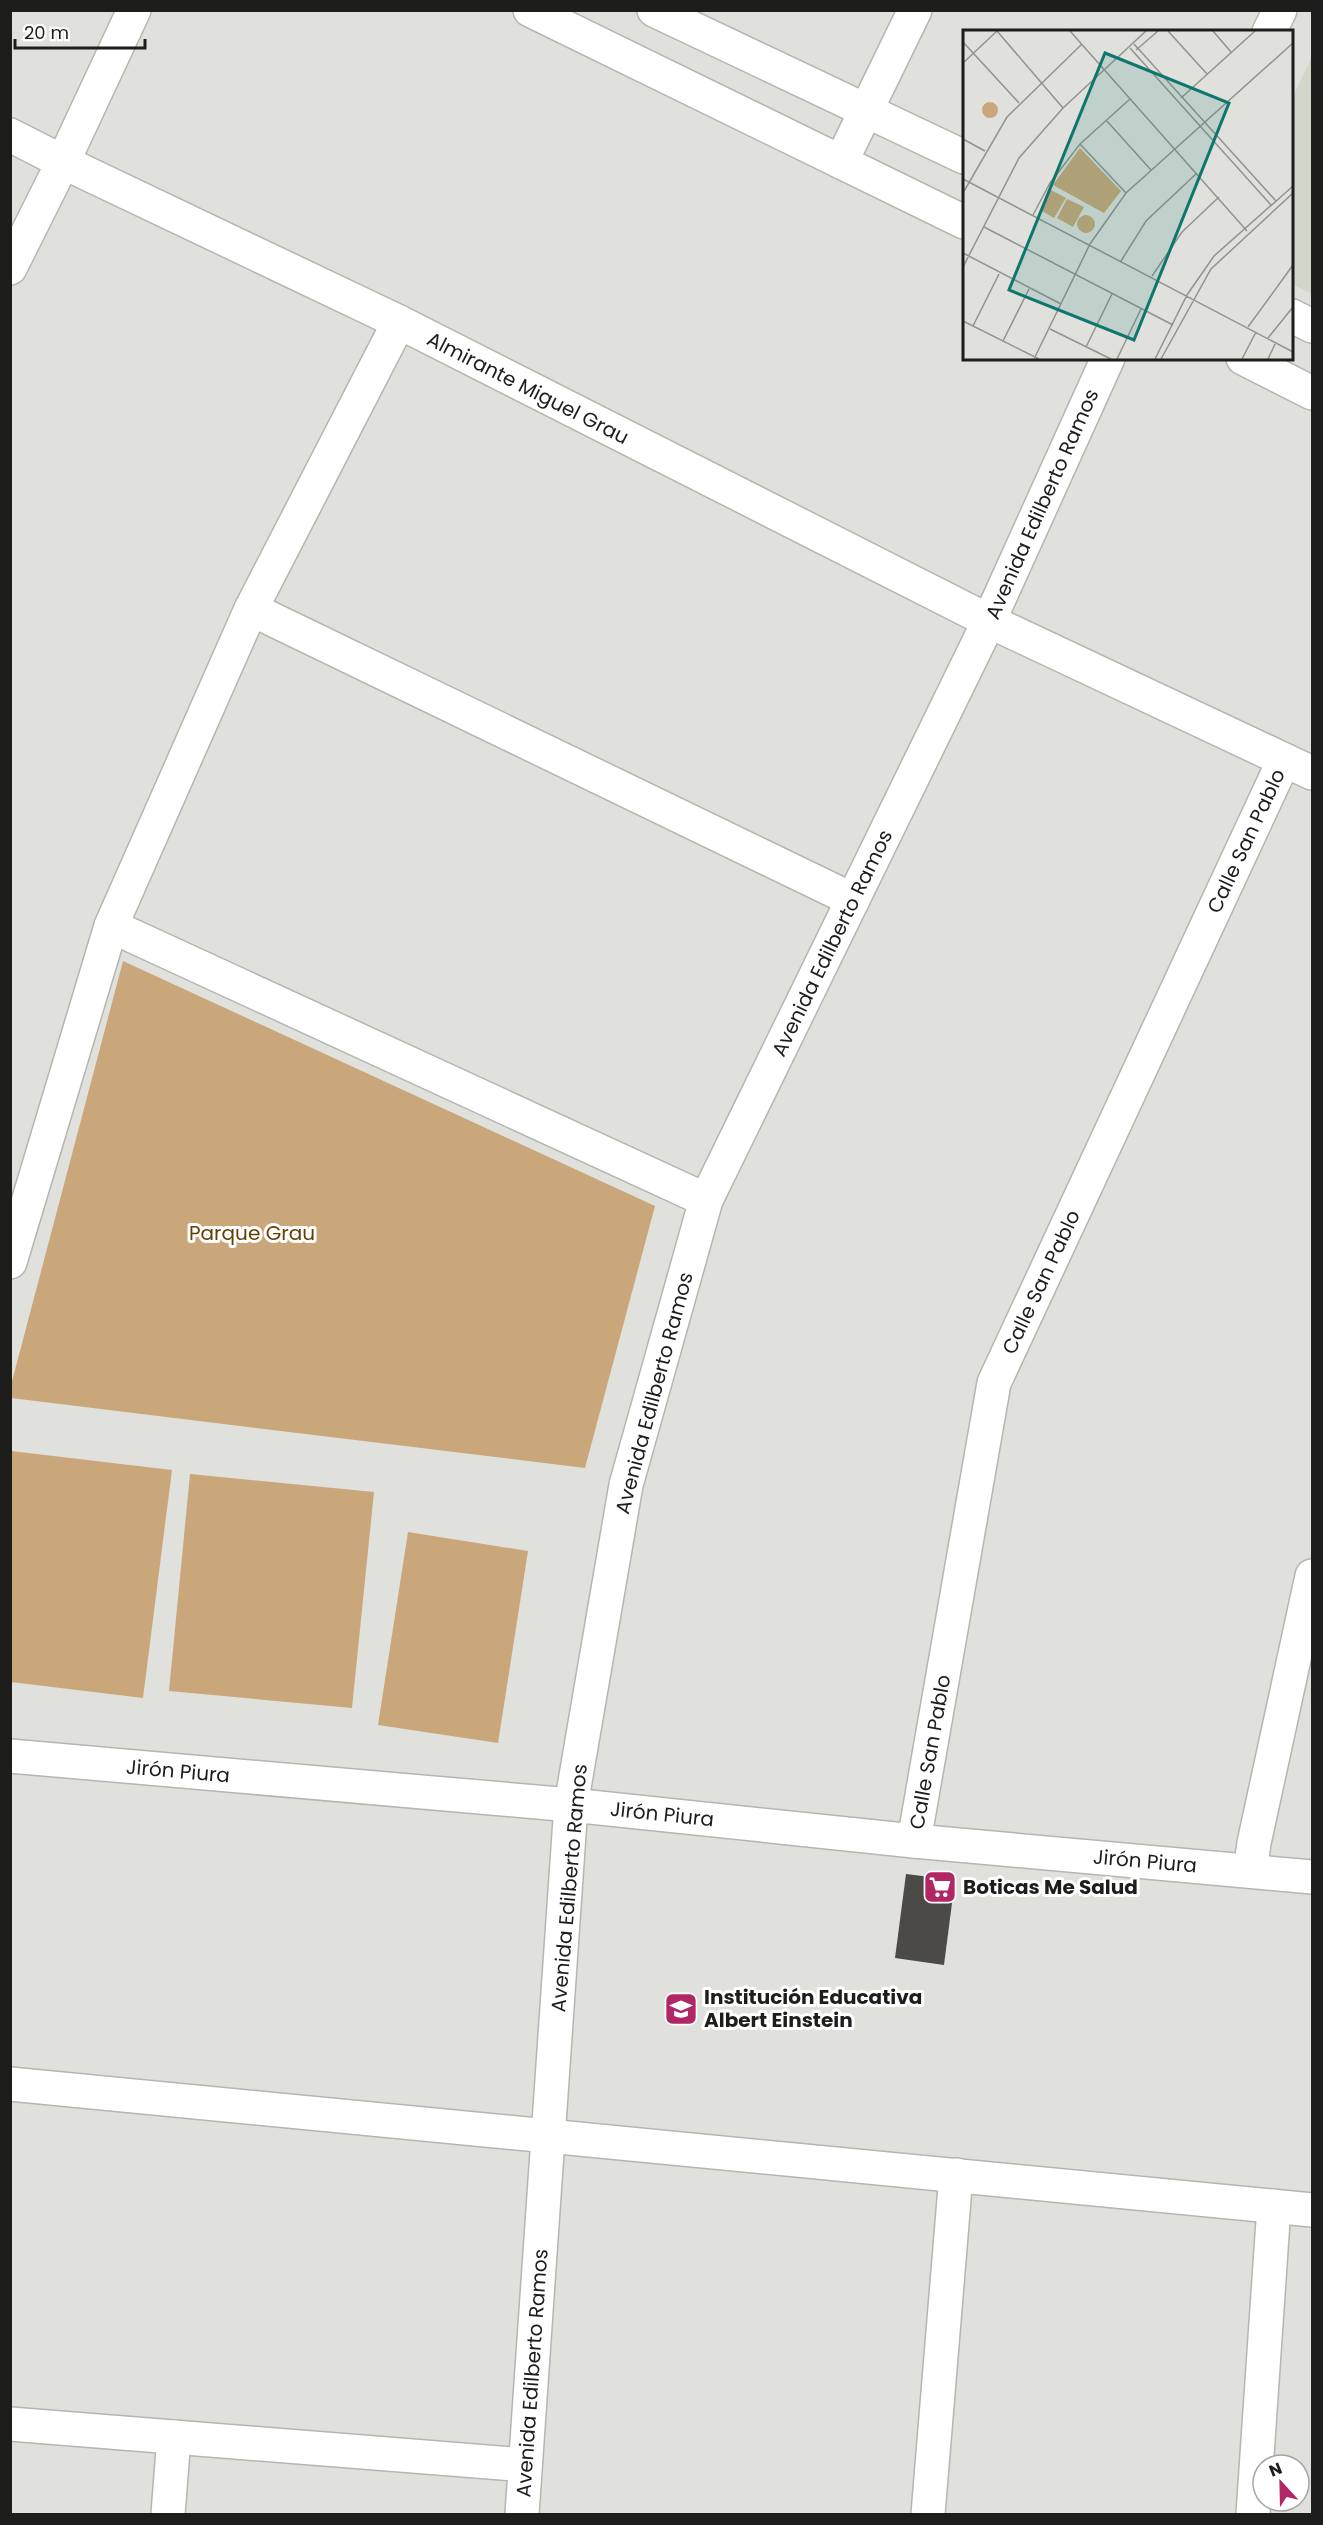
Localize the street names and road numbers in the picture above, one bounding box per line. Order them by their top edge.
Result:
street label: Almirante Miguel Grau [422,325,634,451]
street label: Avenida Edilberto Ramos [979,385,1105,623]
street label: Calle San Pablo [1200,764,1292,918]
street label: Avenida Edilberto Ramos [765,825,899,1061]
street label: Calle San Pablo [995,1205,1087,1359]
street label: Avenida Edilberto Ramos [608,1269,700,1517]
street label: Calle San Pablo [903,1673,957,1831]
street label: Jirón Piura [125,1753,231,1789]
street label: Avenida Edilberto Ramos [544,1763,594,2013]
street label: Jirón Piura [609,1795,715,1833]
street label: Jirón Piura [1092,1843,1198,1879]
street label: Avenida Edilberto Ramos [509,2248,555,2498]

